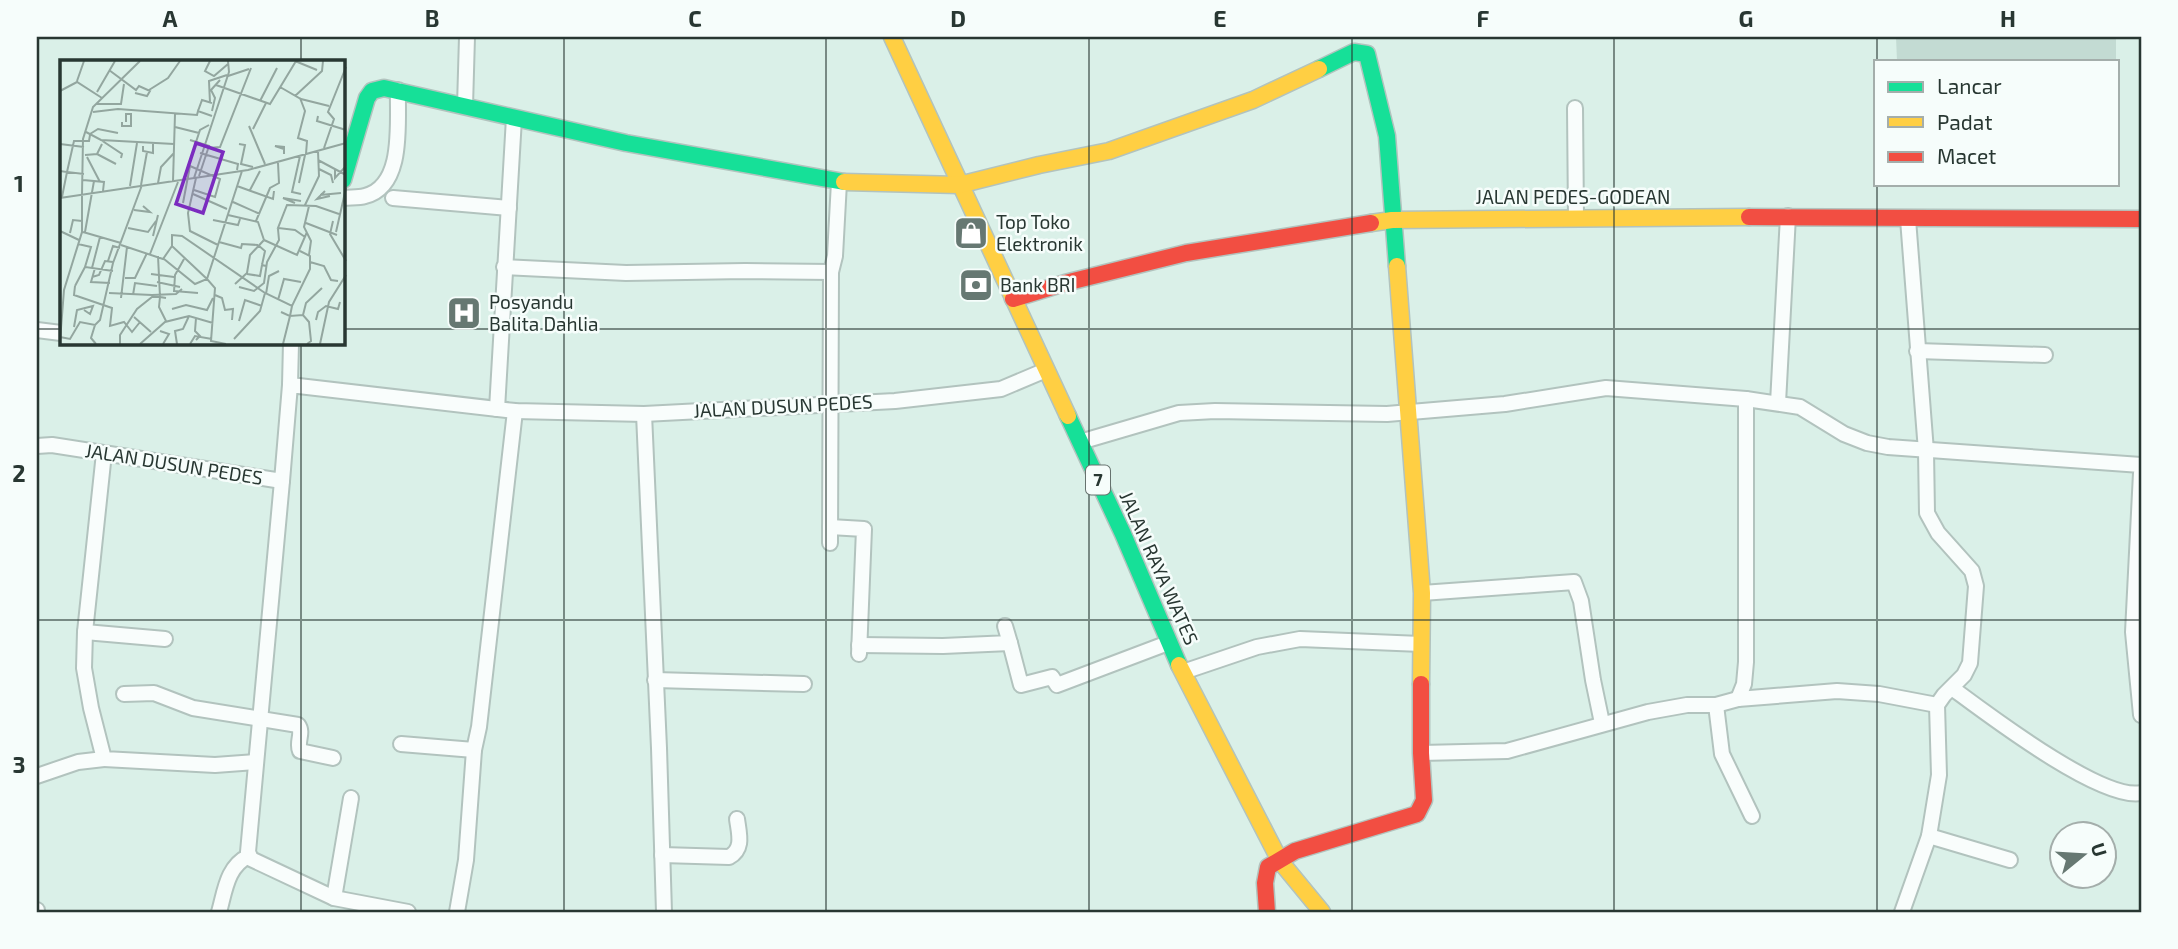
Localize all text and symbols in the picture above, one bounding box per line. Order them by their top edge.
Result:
text: A [162,4,178,32]
text: B [425,4,439,32]
text: C [688,4,702,32]
text: D [950,4,966,32]
text: E [1213,4,1227,32]
text: F [1477,4,1490,32]
text: G [1739,4,1753,32]
text: H [2000,4,2016,32]
inset map [60,60,345,345]
legend [1874,60,2118,186]
text: Lancar [1937,73,2002,98]
text: Padat [1937,109,1992,134]
text: Macet [1937,143,1996,168]
text: 1 [14,169,24,197]
street label: JALAN PEDES-GODEAN [1476,185,1670,208]
place label: Top Toko Elektronik [996,210,1083,255]
shop icon: Top Toko Elektronik [952,214,990,252]
bank icon: Bank BRI [957,266,995,304]
place label: Bank BRI [1000,273,1075,296]
place label: Posyandu Balita Dahlia [489,290,598,335]
hospital icon: Posyandu Balita Dahlia [445,294,483,332]
street label: JALAN DUSUN PEDES [693,389,873,422]
street label: JALAN DUSUN PEDES [84,438,265,489]
text: 2 [12,459,26,487]
road number: 7 [1086,466,1110,494]
street label: JALAN RAYA WATES [1115,487,1204,648]
text: 3 [12,750,26,778]
north arrow [2048,820,2118,890]
text: U [2087,840,2113,859]

